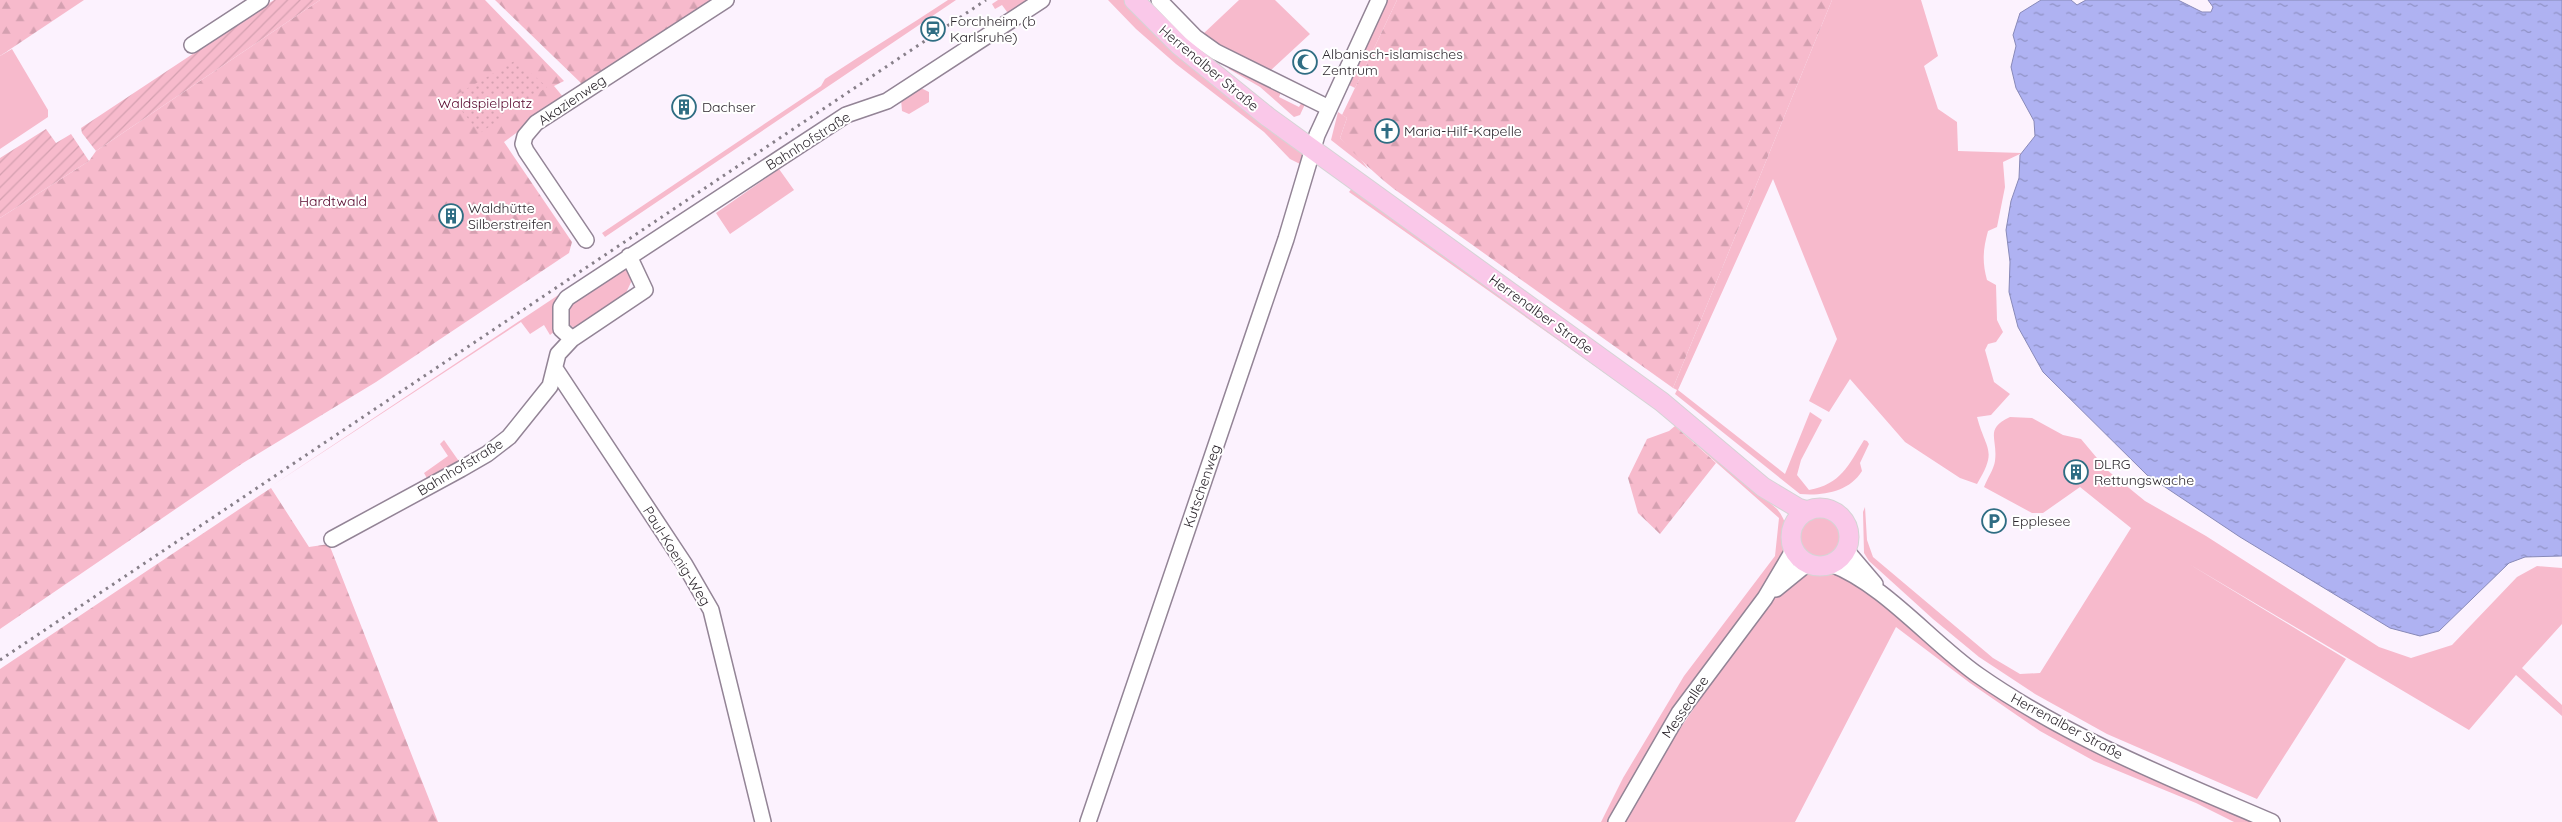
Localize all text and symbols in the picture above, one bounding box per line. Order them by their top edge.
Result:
place label: Forchheim (b Karlsruhe) [950,12,1036,46]
station icon: Forchheim (b Karlsruhe) [920,16,946,42]
street label: Herrenalber Straße [1156,21,1263,115]
place label: Albanisch-islamisches Zentrum [1322,45,1463,79]
mosque icon: Albanisch-islamisches Zentrum [1292,49,1318,75]
street label: Akazienweg [535,71,609,129]
park label: Waldspielplatz [438,94,532,112]
building icon: Dachser [671,94,697,120]
place label: Dachser [702,98,756,116]
street label: Bahnhofstraße [762,108,854,174]
church icon: Maria-Hilf-Kapelle [1374,118,1400,144]
place label: Maria-Hilf-Kapelle [1404,122,1522,140]
park label: Hardtwald [299,192,367,210]
place label: Waldhütte Silberstreifen [468,199,552,233]
building icon: Waldhütte Silberstreifen [438,203,464,229]
street label: Herrenalber Straße [1485,270,1597,358]
street label: Bahnhofstraße [414,434,506,500]
street label: Kutschenweg [1179,442,1225,530]
place label: DLRG Rettungswache [2094,455,2194,489]
building icon: DLRG Rettungswache [2063,459,2089,485]
street label: Paul-Koenig-Weg [639,503,715,609]
parking icon: Epplesee [1981,508,2007,534]
place label: Epplesee [2012,512,2070,530]
street label: Messeallee [1658,672,1712,742]
street label: Herrenalber Straße [2008,689,2126,763]

